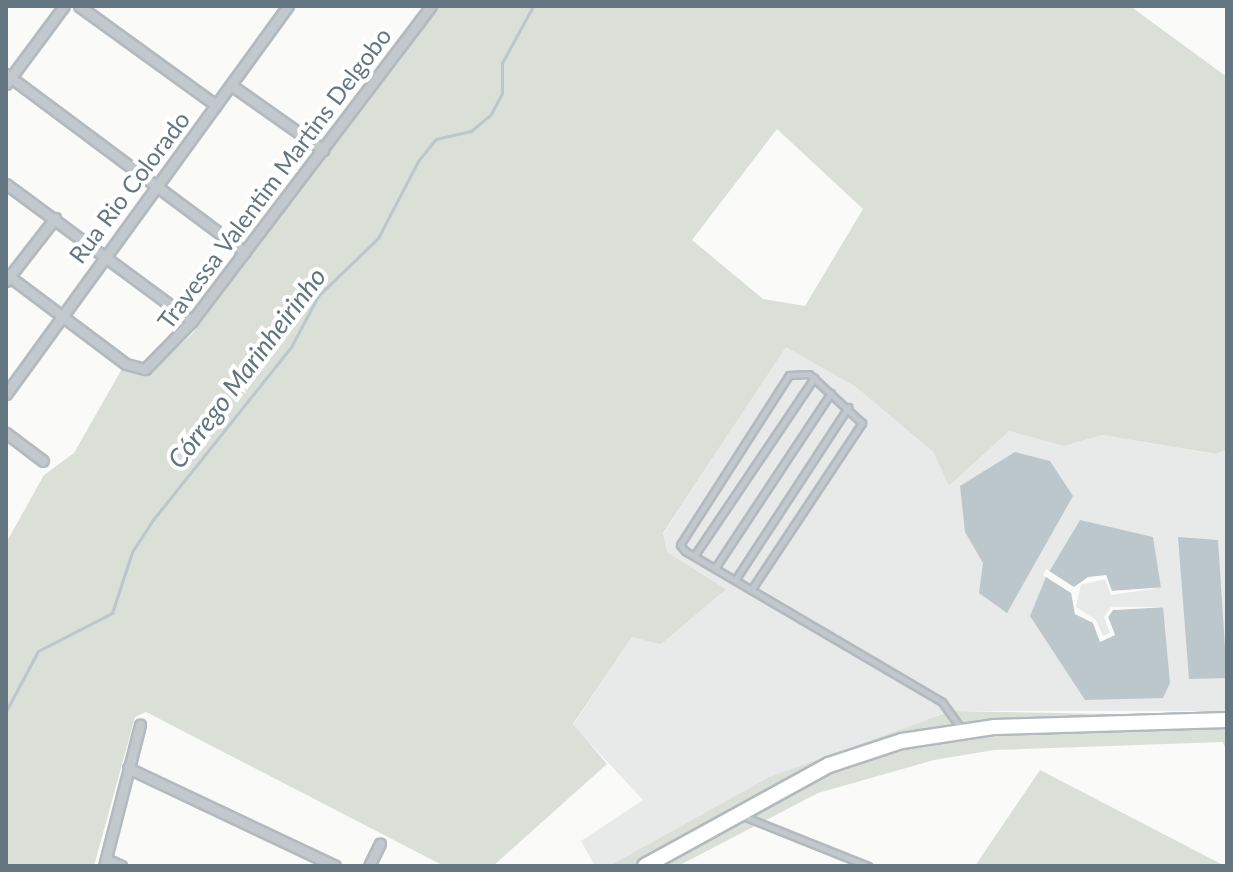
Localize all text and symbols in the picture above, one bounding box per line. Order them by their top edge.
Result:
street label: Travessa Valentim Martins Delgobo [151,21,397,335]
street label: Rua Rio Colorado [63,105,195,269]
water label: Córrego Marinheirinho [161,262,333,474]

